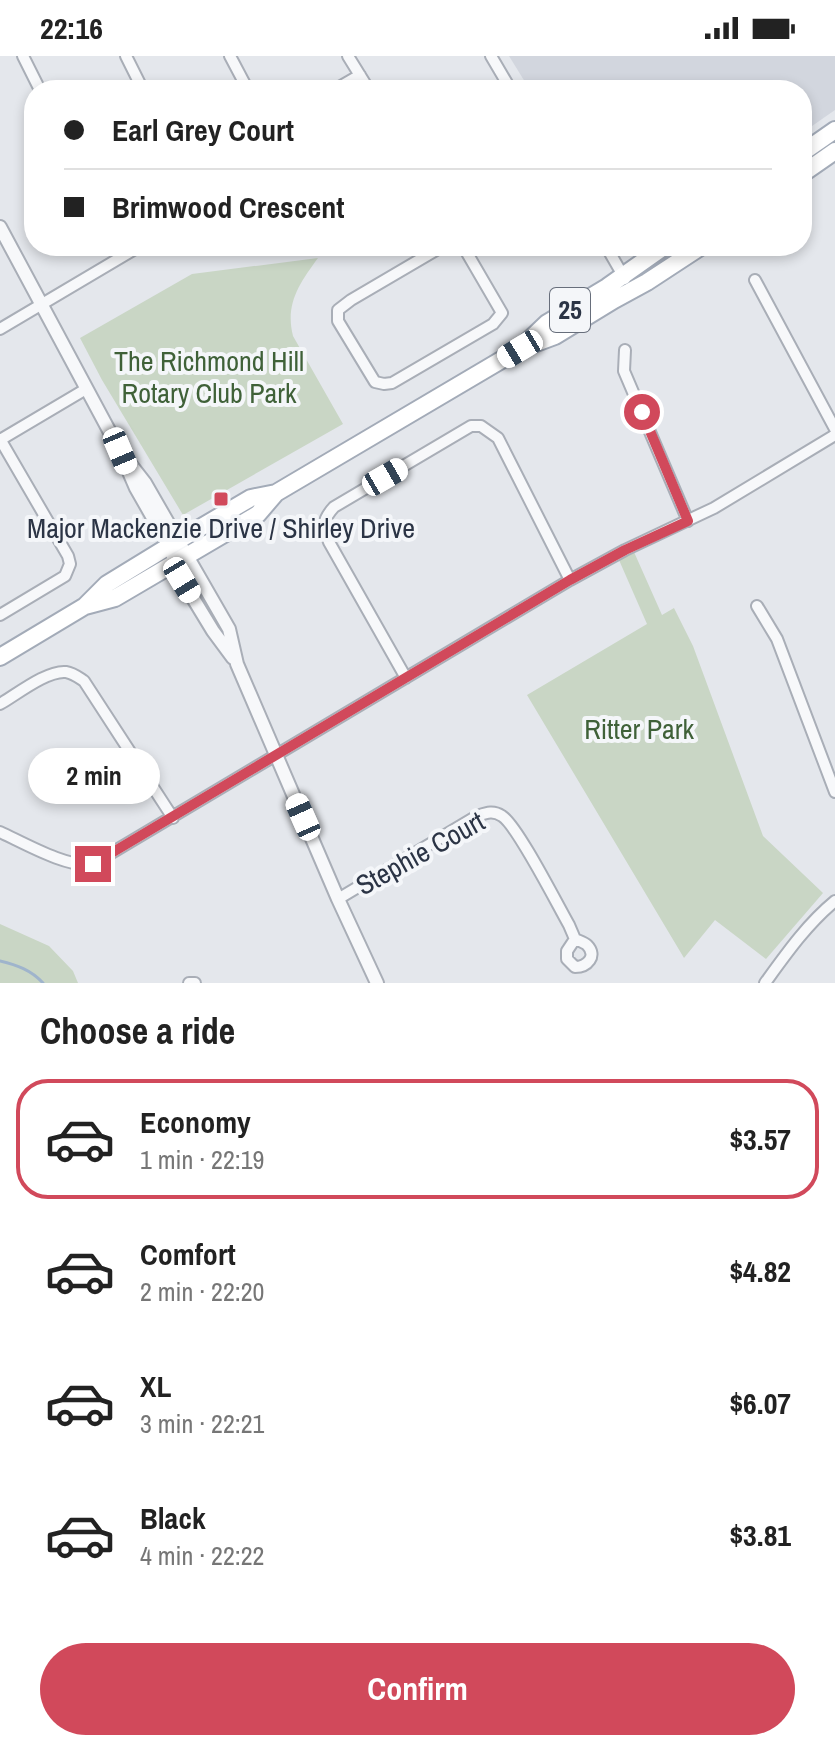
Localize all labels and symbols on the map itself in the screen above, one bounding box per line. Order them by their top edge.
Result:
road number: 25 [550,288,590,332]
car [493,326,547,372]
park label: The Richmond Hill Rotary Club Park [114,342,304,412]
route start [624,394,660,430]
car [100,424,140,478]
car [358,455,412,499]
marker: Major Mackenzie Drive / Shirley Drive [212,490,230,508]
place label: Major Mackenzie Drive / Shirley Drive [27,509,415,547]
car [159,553,205,607]
park label: Ritter Park [584,710,694,748]
callout: 2 min [27,748,159,804]
car [282,790,324,844]
street label: Stephie Court [349,802,491,904]
route end [75,846,111,882]

